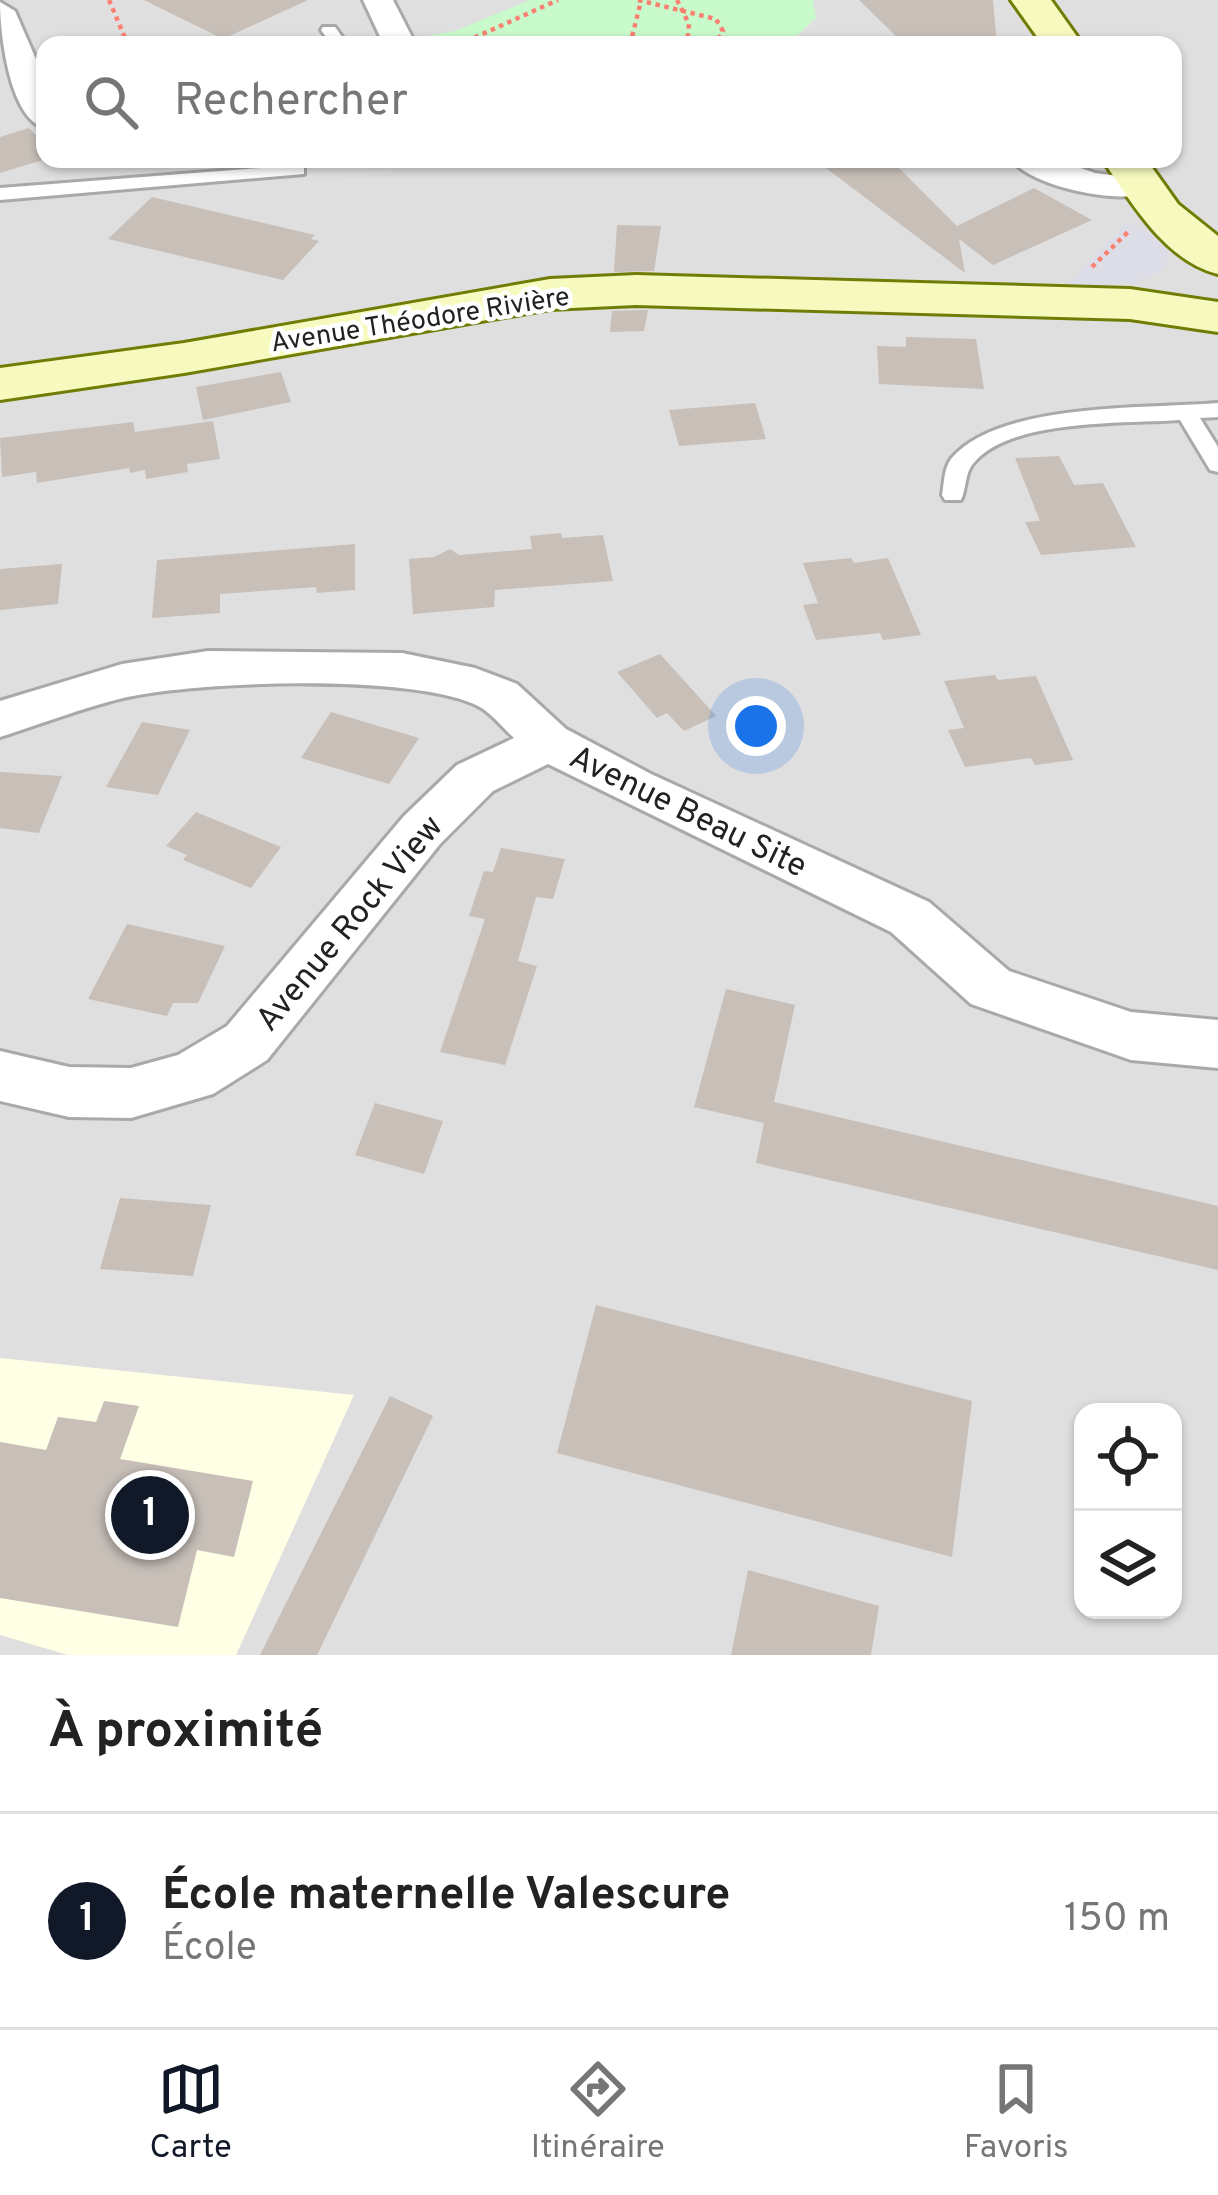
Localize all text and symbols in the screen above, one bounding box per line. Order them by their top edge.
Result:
search box [36,36,1182,168]
icon: search [78,69,144,135]
text: Rechercher [174,74,408,131]
street label: Avenue Théodore Rivière [268,281,572,361]
your location [726,696,786,756]
street label: Avenue Beau Site [561,738,813,889]
street label: Avenue Rock View [248,808,454,1041]
map controls [1074,1403,1182,1619]
button: locate [1074,1403,1182,1511]
pin: 1 [111,1470,189,1560]
button: layers [1074,1511,1182,1619]
text: À proximité [48,1701,323,1766]
text: École maternelle Valescure [162,1868,730,1925]
text: 1 [79,1896,95,1945]
text: 150 m [1064,1896,1170,1945]
text: École [162,1925,257,1974]
tab: Carte [149,2056,232,2170]
tab: Itinéraire [531,2056,665,2170]
tab: Favoris [964,2056,1069,2170]

